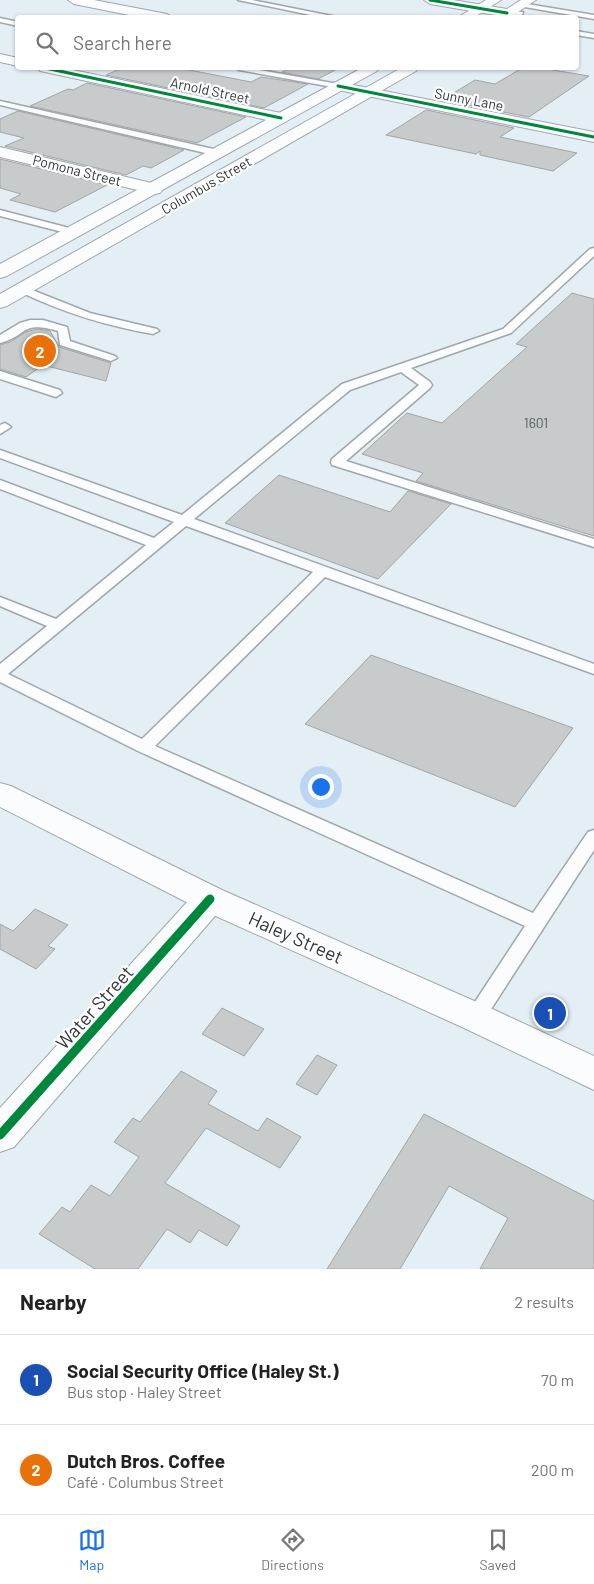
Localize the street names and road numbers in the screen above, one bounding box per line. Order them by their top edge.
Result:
street label: Arnold Street [169,73,251,107]
street label: Sunny Lane [433,84,505,114]
street label: Pomona Street [31,151,123,189]
street label: Columbus Street [158,152,254,218]
street label: Haley Street [245,906,347,968]
street label: Water Street [50,960,138,1054]

